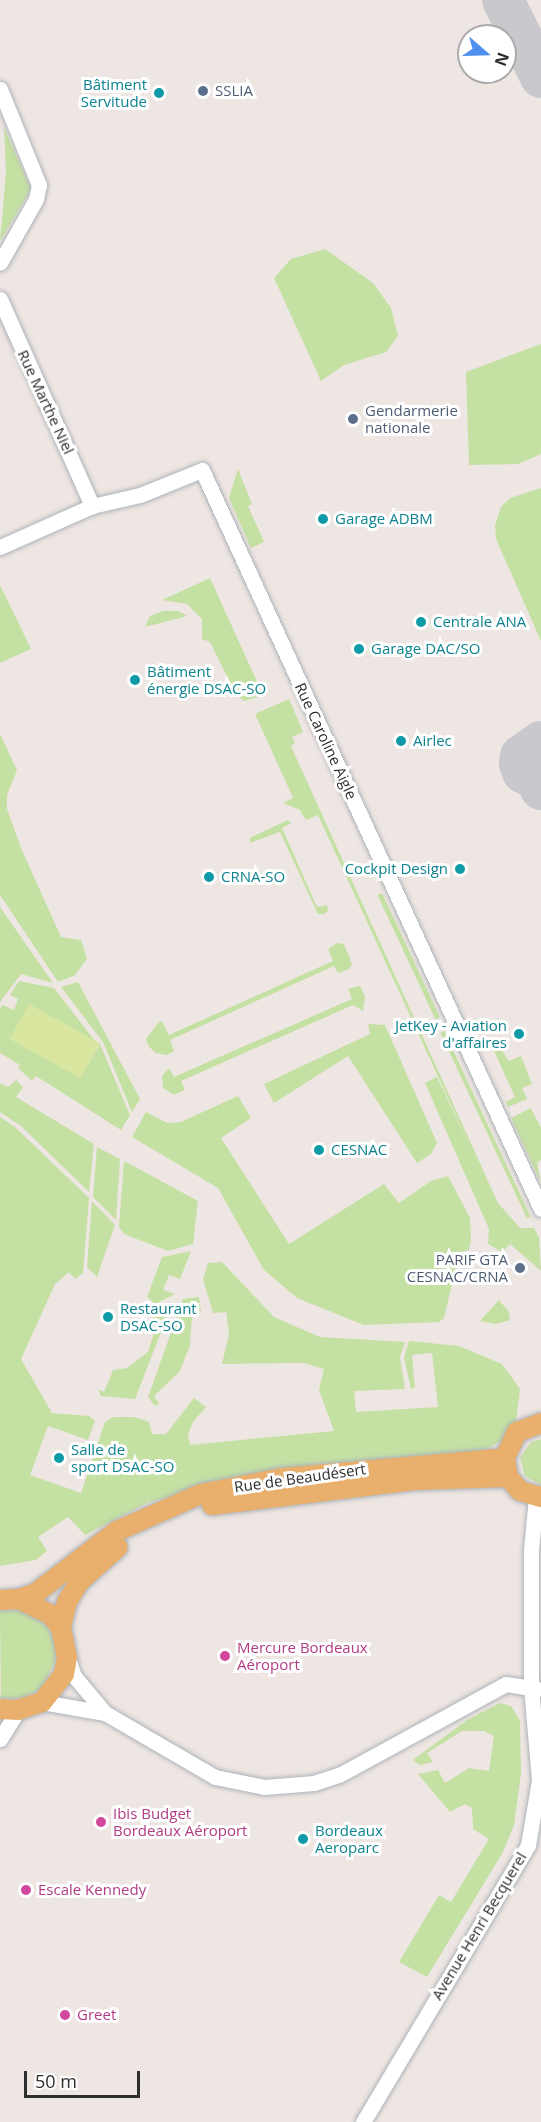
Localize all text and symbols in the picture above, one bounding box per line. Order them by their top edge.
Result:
north arrow [457,24,517,84]
text: N [489,50,515,69]
place label: Bâtiment Servitude [81,75,147,110]
place label: SSLIA [215,82,253,100]
marker: SSLIA [196,84,210,98]
marker: Bâtiment Servitude [152,86,166,100]
street label: Rue Marthe Niel [14,347,78,457]
place label: Gendarmerie nationale [365,401,458,436]
marker: Gendarmerie nationale [346,412,360,426]
place label: Garage ADBM [335,510,433,528]
marker: Garage ADBM [316,512,330,526]
place label: Centrale ANA [433,613,526,631]
marker: Centrale ANA [414,615,428,629]
place label: Garage DAC/SO [371,640,480,658]
marker: Garage DAC/SO [352,642,366,656]
place label: Bâtiment énergie DSAC-SO [147,662,266,697]
marker: Bâtiment énergie DSAC-SO [128,673,142,687]
street label: Rue Caroline Aigle [291,680,361,802]
place label: Airlec [413,732,452,750]
marker: Airlec [394,734,408,748]
place label: Cockpit Design [345,860,448,878]
marker: Cockpit Design [453,862,467,876]
place label: CRNA-SO [221,868,285,886]
marker: CRNA-SO [202,870,216,884]
place label: JetKey - Aviation d'affaires [395,1016,507,1051]
marker: JetKey - Aviation d'affaires [512,1027,526,1041]
place label: CESNAC [331,1141,387,1159]
marker: CESNAC [312,1143,326,1157]
place label: PARIF GTA CESNAC/CRNA [407,1250,508,1285]
marker: PARIF GTA CESNAC/CRNA [513,1261,527,1275]
place label: Restaurant DSAC-SO [120,1299,197,1334]
marker: Restaurant DSAC-SO [101,1310,115,1324]
place label: Salle de sport DSAC-SO [71,1440,174,1475]
marker: Salle de sport DSAC-SO [52,1451,66,1465]
street label: Rue de Beaudésert [233,1460,367,1496]
place label: Mercure Bordeaux Aéroport [237,1638,368,1673]
marker: Mercure Bordeaux Aéroport [218,1649,232,1663]
place label: Ibis Budget Bordeaux Aéroport [113,1804,247,1839]
marker: Ibis Budget Bordeaux Aéroport [94,1815,108,1829]
place label: Bordeaux Aeroparc [315,1821,383,1856]
marker: Bordeaux Aeroparc [296,1832,310,1846]
street label: Avenue Henri Becquerel [428,1849,530,2003]
place label: Escale Kennedy [38,1881,146,1899]
marker: Escale Kennedy [19,1883,33,1897]
place label: Greet [77,2006,116,2024]
marker: Greet [58,2008,72,2022]
scale bar [27,2059,142,2097]
text: 50 m [35,2069,77,2093]

